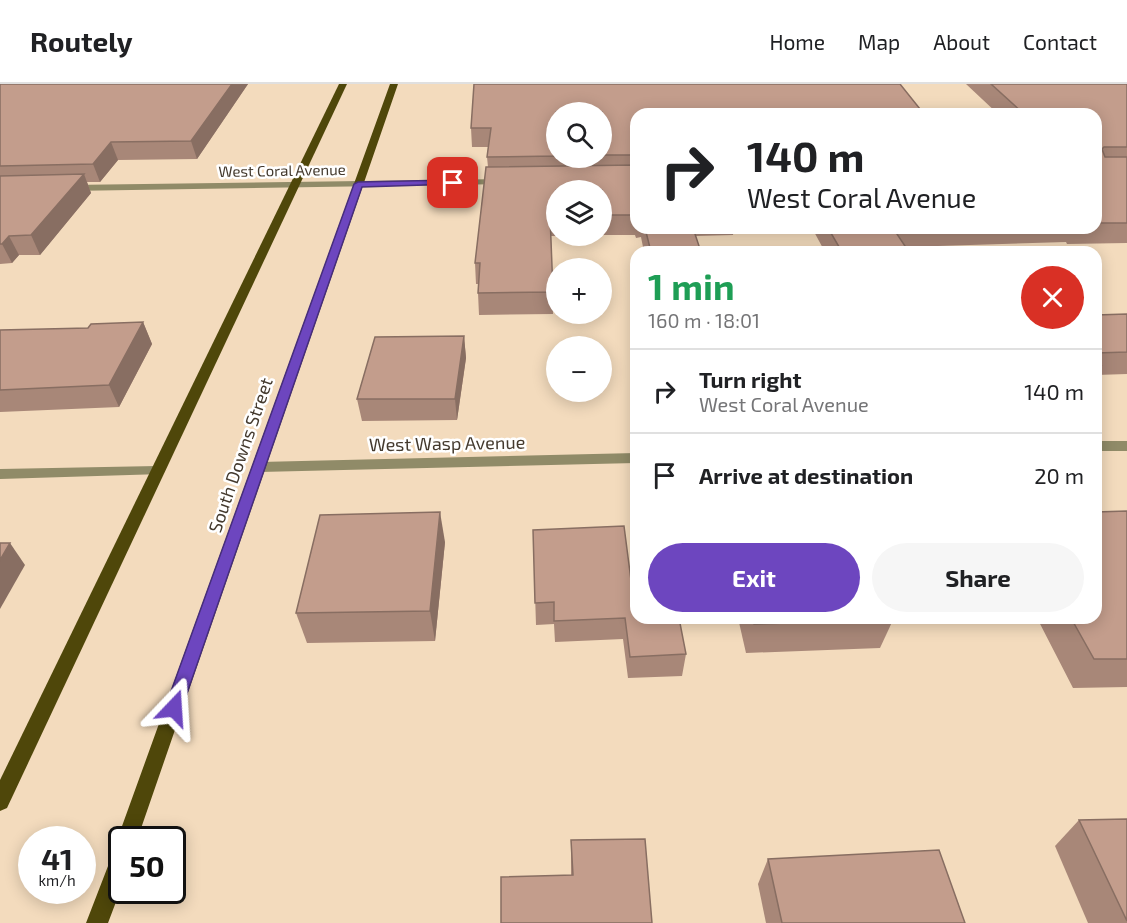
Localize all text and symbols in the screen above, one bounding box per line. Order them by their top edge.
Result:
text: Routely [30,24,133,58]
text: Home [769,29,825,54]
text: Map [858,29,900,54]
text: About [933,29,990,54]
text: Contact [1023,29,1097,54]
map controls [546,102,612,402]
button: search [546,102,612,168]
text: 140 m [747,130,864,180]
icon: right [648,132,726,210]
pin [427,157,478,208]
street label: West Coral Avenue [218,160,346,180]
icon: arrive [436,166,469,199]
button: layers [546,180,612,246]
text: West Coral Avenue [747,181,976,213]
button: + [546,258,612,324]
text: 1 min [648,264,735,307]
button: close [1021,266,1084,329]
text: 160 m · 18:01 [648,308,760,332]
button: − [546,336,612,402]
text: Turn right [699,366,801,392]
street label: South Downs Street [203,374,277,535]
icon: right [648,375,681,408]
text: 140 m [1024,378,1084,404]
text: West Coral Avenue [699,392,869,416]
street label: West Wasp Avenue [369,431,525,455]
icon: arrive [648,459,681,492]
text: Arrive at destination [699,462,913,488]
text: 20 m [1034,462,1084,488]
button: Exit [648,543,860,612]
button: Share [872,543,1084,612]
position arrow [142,676,206,740]
speed limit sign: 50 [108,826,186,904]
text: 41 [41,840,73,876]
text: km/h [38,871,76,889]

